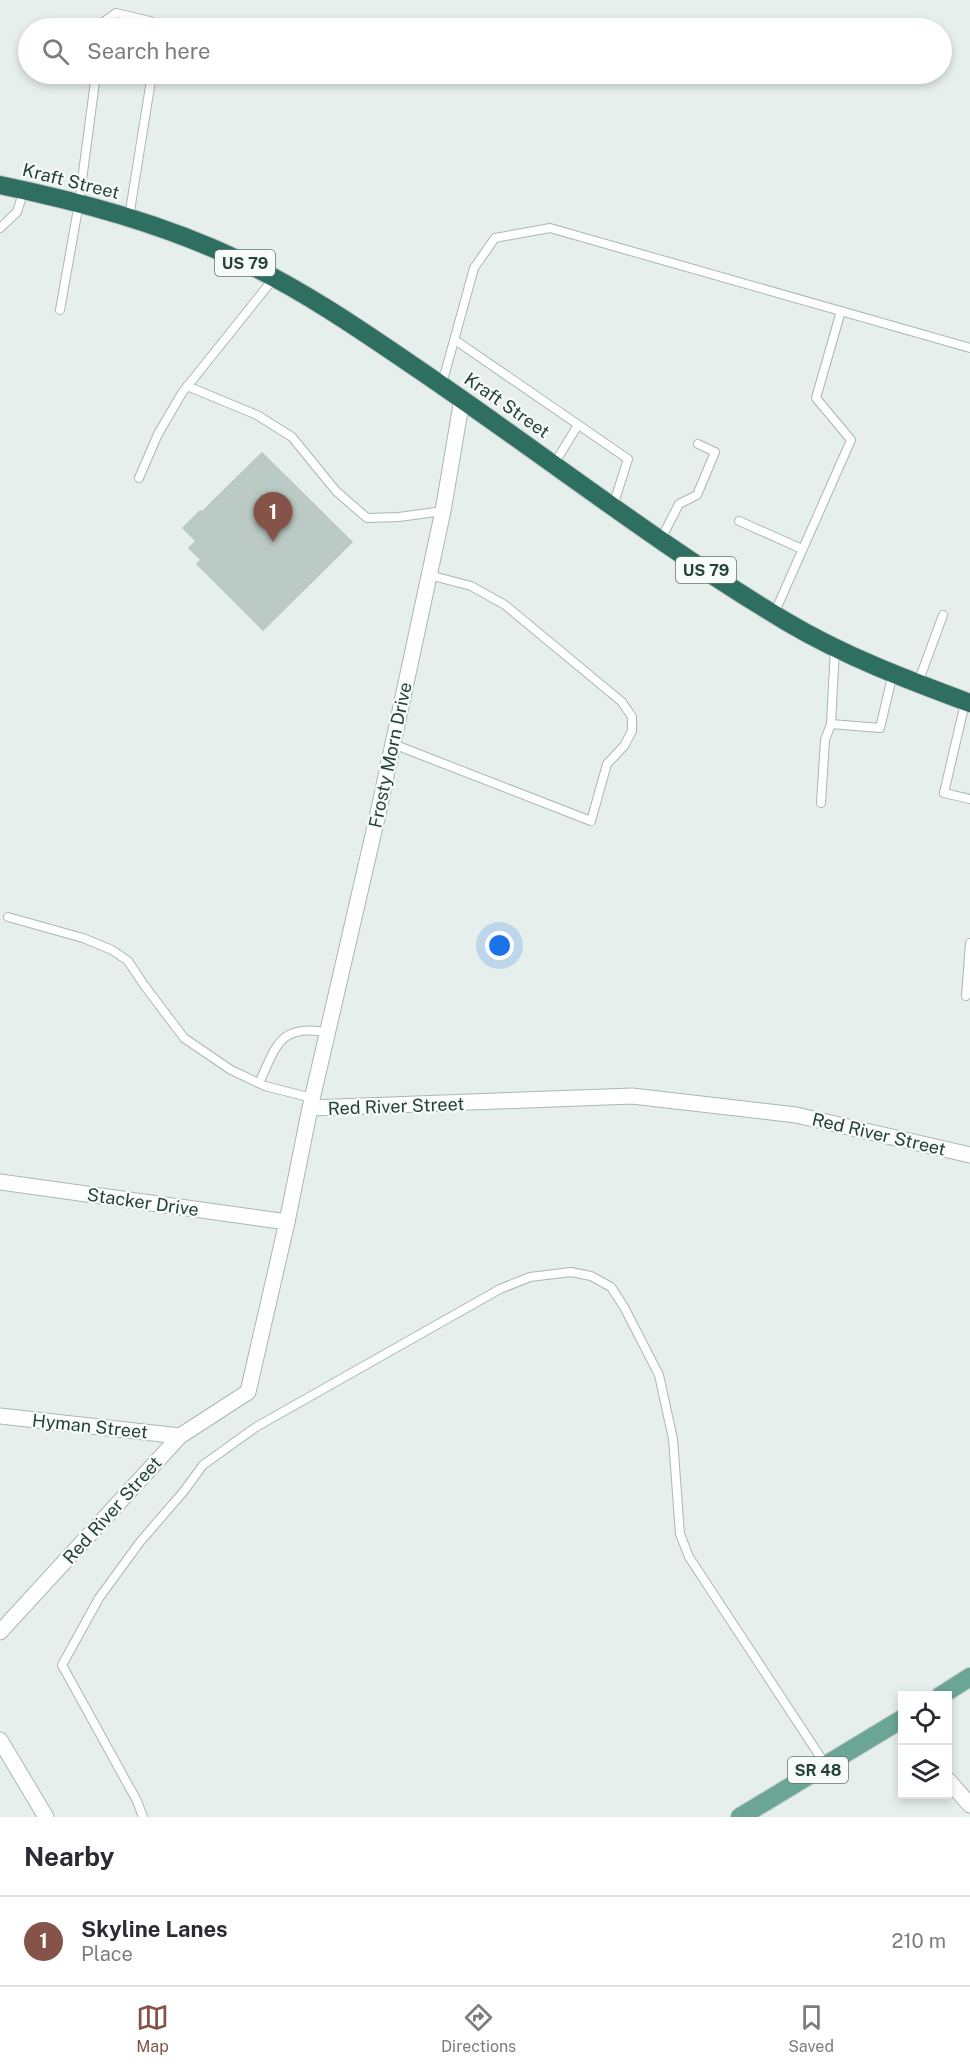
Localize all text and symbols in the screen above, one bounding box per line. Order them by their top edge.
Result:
search box [18,18,952,84]
icon: search [39,35,72,68]
text: Search here [87,38,211,64]
street label: Kraft Street [20,159,122,203]
road number: US 79 [215,250,275,276]
street label: Kraft Street [460,368,554,442]
pin: 1 [254,492,292,542]
road number: US 79 [676,557,736,583]
street label: Frosty Morn Drive [364,680,416,830]
your location [485,931,514,960]
street label: Red River Street [327,1093,465,1119]
street label: Red River Street [810,1108,948,1160]
street label: Stacker Drive [86,1184,200,1220]
street label: Hyman Street [31,1409,149,1443]
street label: Red River Street [58,1452,166,1568]
map controls [898,1691,952,1799]
button: locate [898,1691,952,1745]
button: layers [898,1745,952,1799]
road number: SR 48 [788,1757,848,1783]
text: Nearby [24,1841,114,1872]
text: Skyline Lanes [81,1916,228,1942]
text: 1 [39,1929,48,1953]
text: 210 m [892,1929,946,1953]
text: Place [81,1942,133,1966]
tab: Map [136,2001,169,2056]
tab: Directions [441,2001,516,2056]
tab: Saved [788,2001,834,2056]

